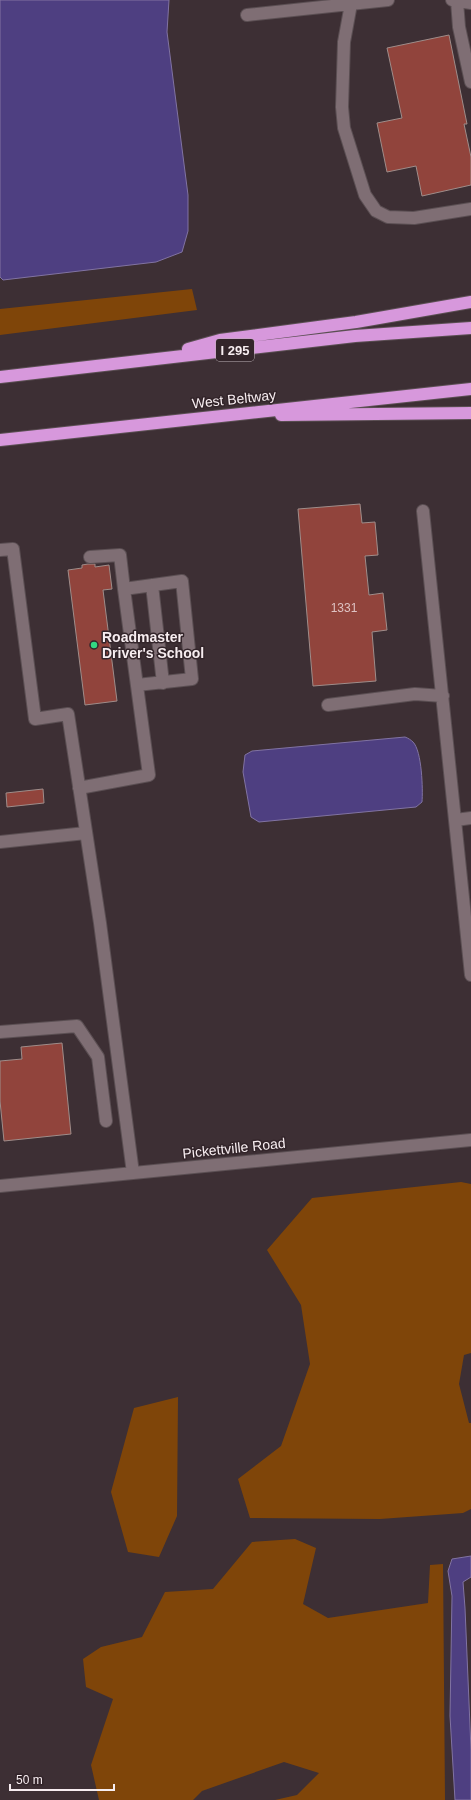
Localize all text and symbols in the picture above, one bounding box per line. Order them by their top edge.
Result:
road number: I 295 [216,339,254,361]
street label: West Beltway [191,387,277,411]
house number: 1331 [331,601,358,615]
place label: Roadmaster Driver's School [102,629,204,661]
marker: Roadmaster Driver's School [89,640,99,650]
street label: Pickettville Road [182,1135,286,1161]
scale bar [10,1766,114,1792]
text: 50 m [16,1773,43,1787]

